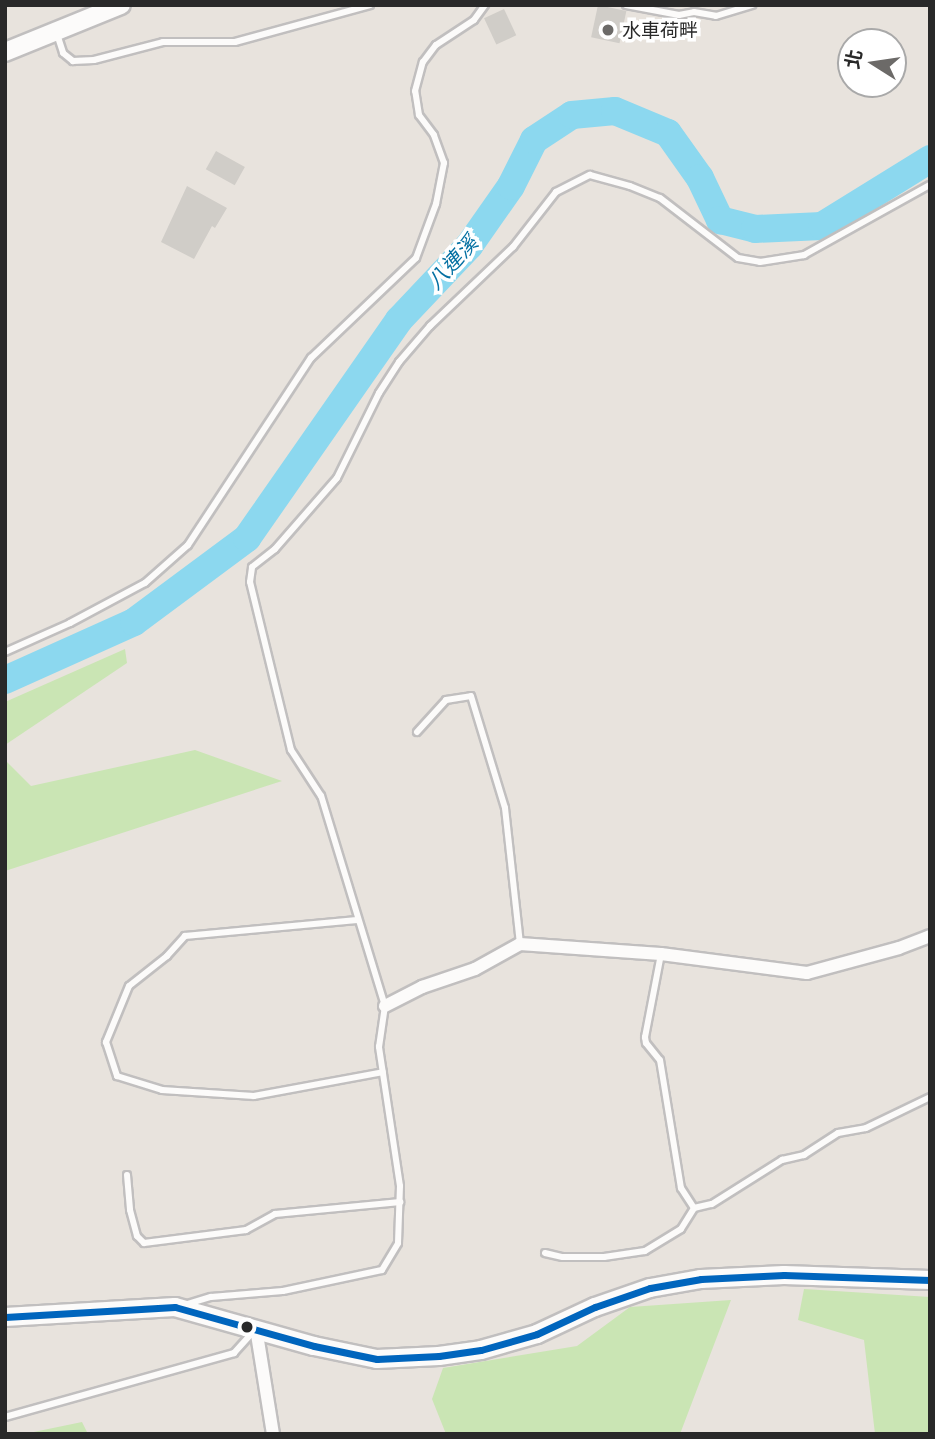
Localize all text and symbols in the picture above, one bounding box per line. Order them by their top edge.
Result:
place label: 水車荷畔 [622,19,698,41]
marker: 水車荷畔 [600,22,616,38]
north arrow [837,28,907,98]
text: 北 [837,47,869,71]
water label: 八連溪 [422,230,482,294]
unlabelled marker [240,1320,254,1334]

